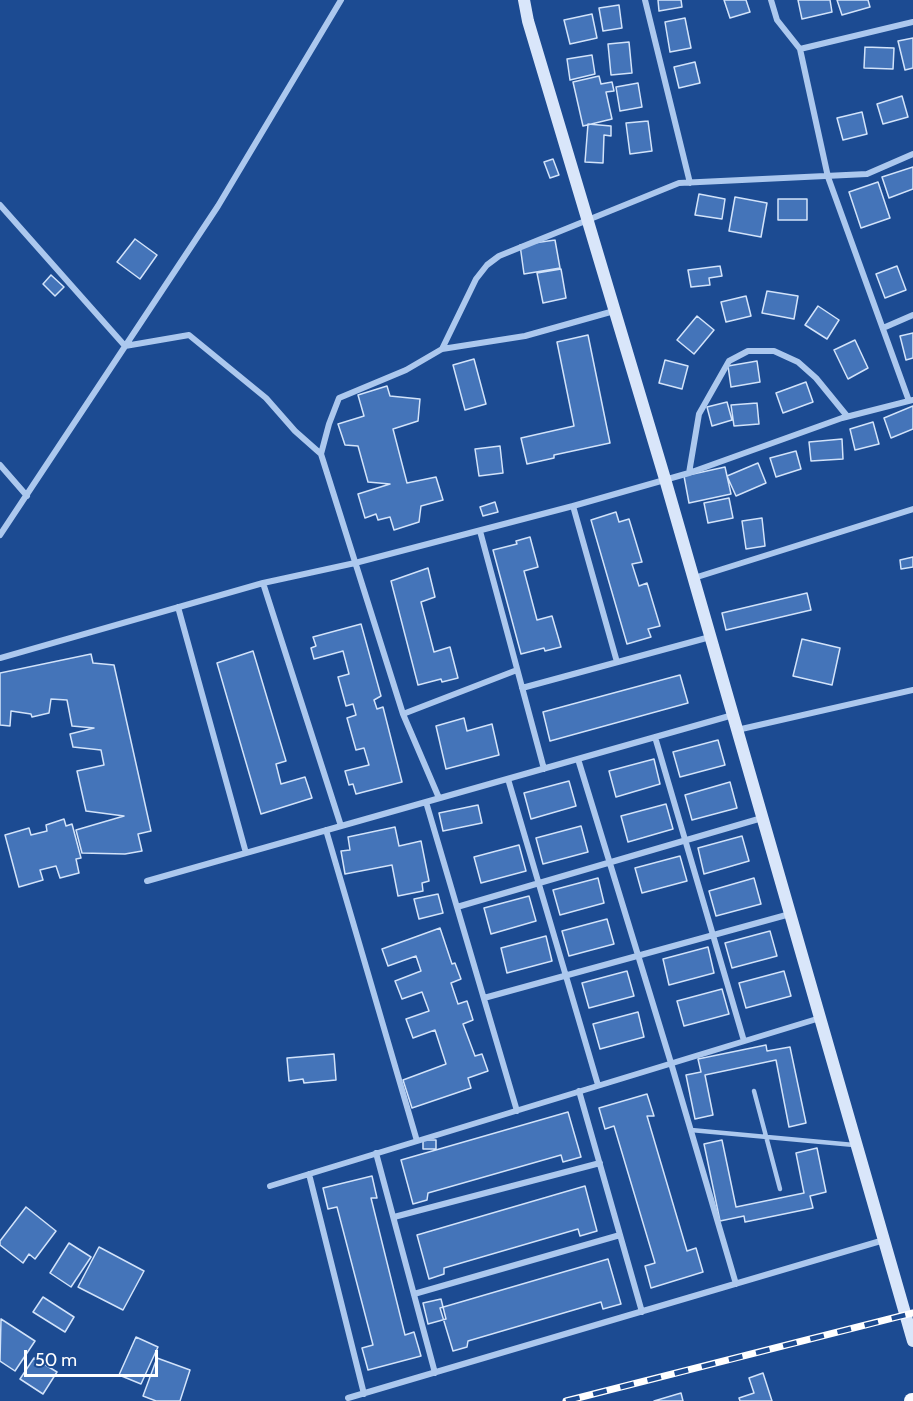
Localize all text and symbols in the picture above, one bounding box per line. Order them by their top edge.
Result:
scale bar [27,1338,160,1376]
text: 50 m [35,1349,77,1371]

